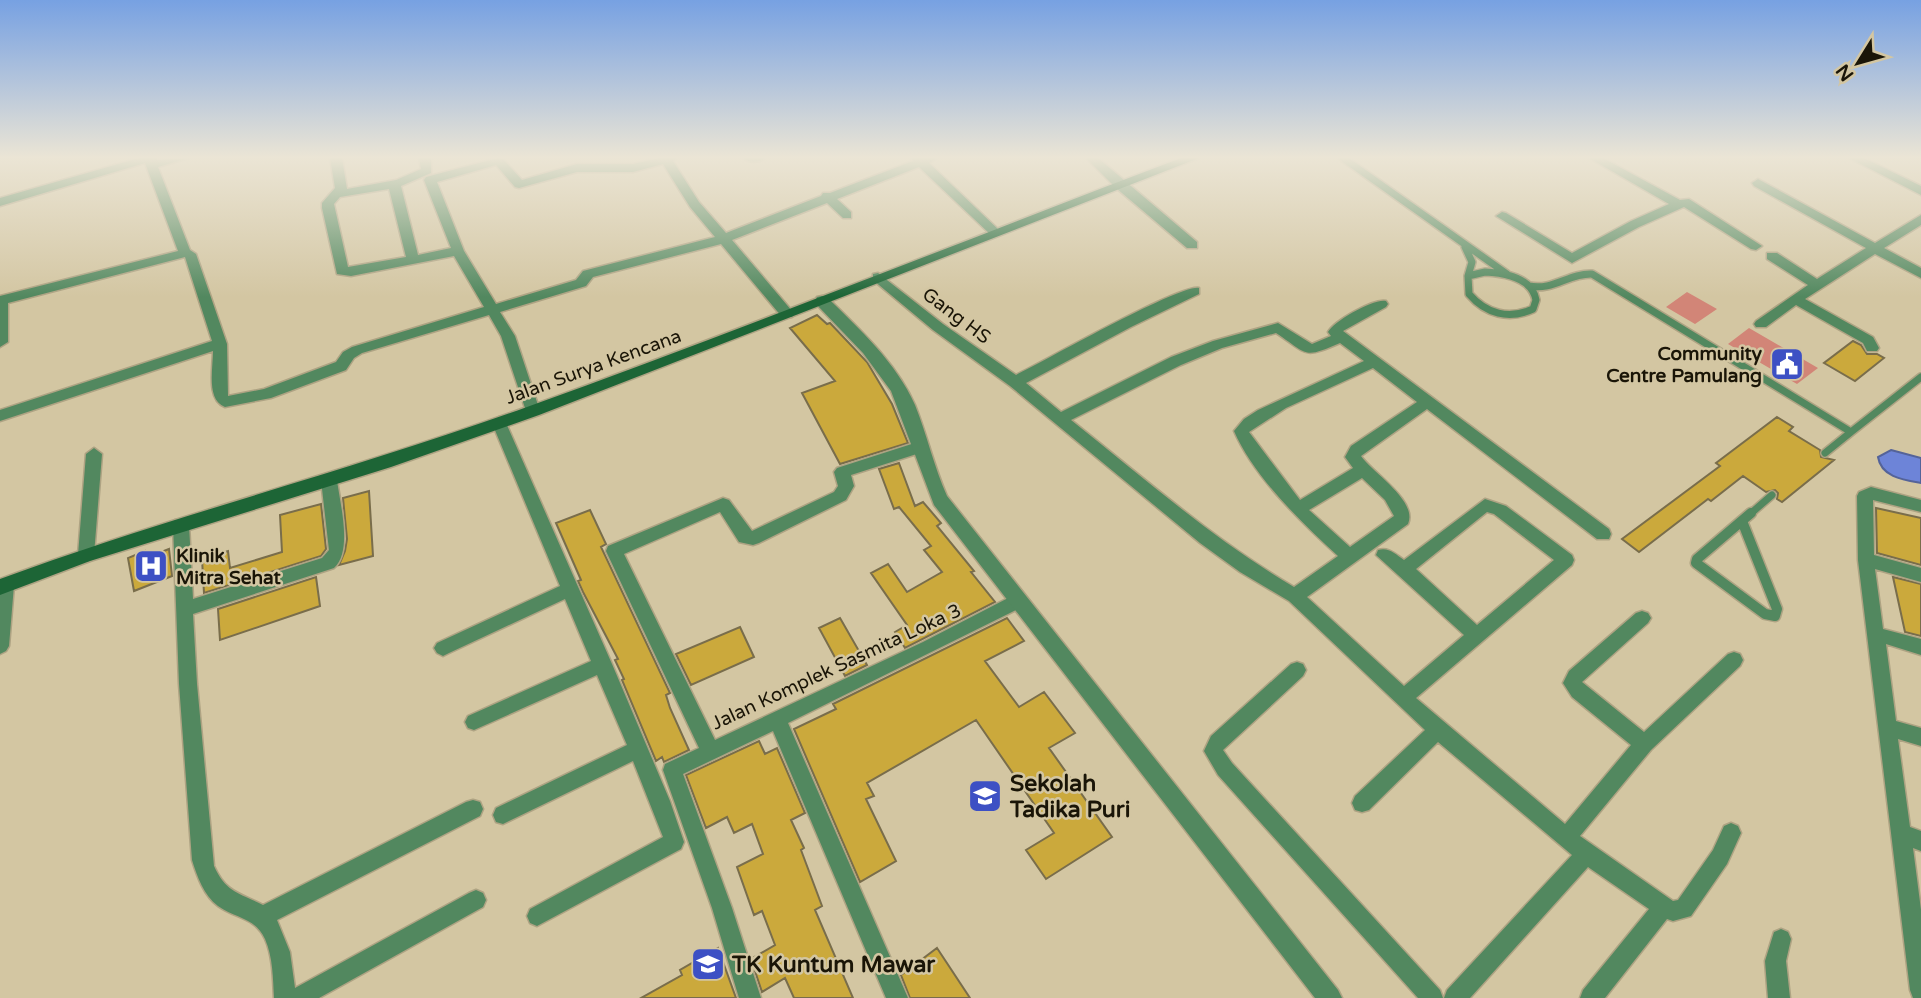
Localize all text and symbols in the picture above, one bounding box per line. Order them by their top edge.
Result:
north arrow [1823,28,1893,98]
text: N [1832,60,1859,85]
street label: Gang HS [918,283,995,349]
street label: Jalan Surya Kencana [502,325,684,409]
place label: Community Centre Pamulang [1606,343,1763,388]
public building icon: Community Centre Pamulang [1768,345,1806,383]
place label: Klinik Mitra Sehat [176,545,282,589]
hospital icon: Klinik Mitra Sehat [132,547,170,585]
street label: Jalan Komplek Sasmita Loka 3 [708,599,965,735]
place label: Sekolah Tadika Puri [1009,770,1130,824]
school or university icon: Sekolah Tadika Puri [966,777,1004,815]
school or university icon: TK Kuntum Mawar [689,945,727,983]
place label: TK Kuntum Mawar [731,951,936,979]

